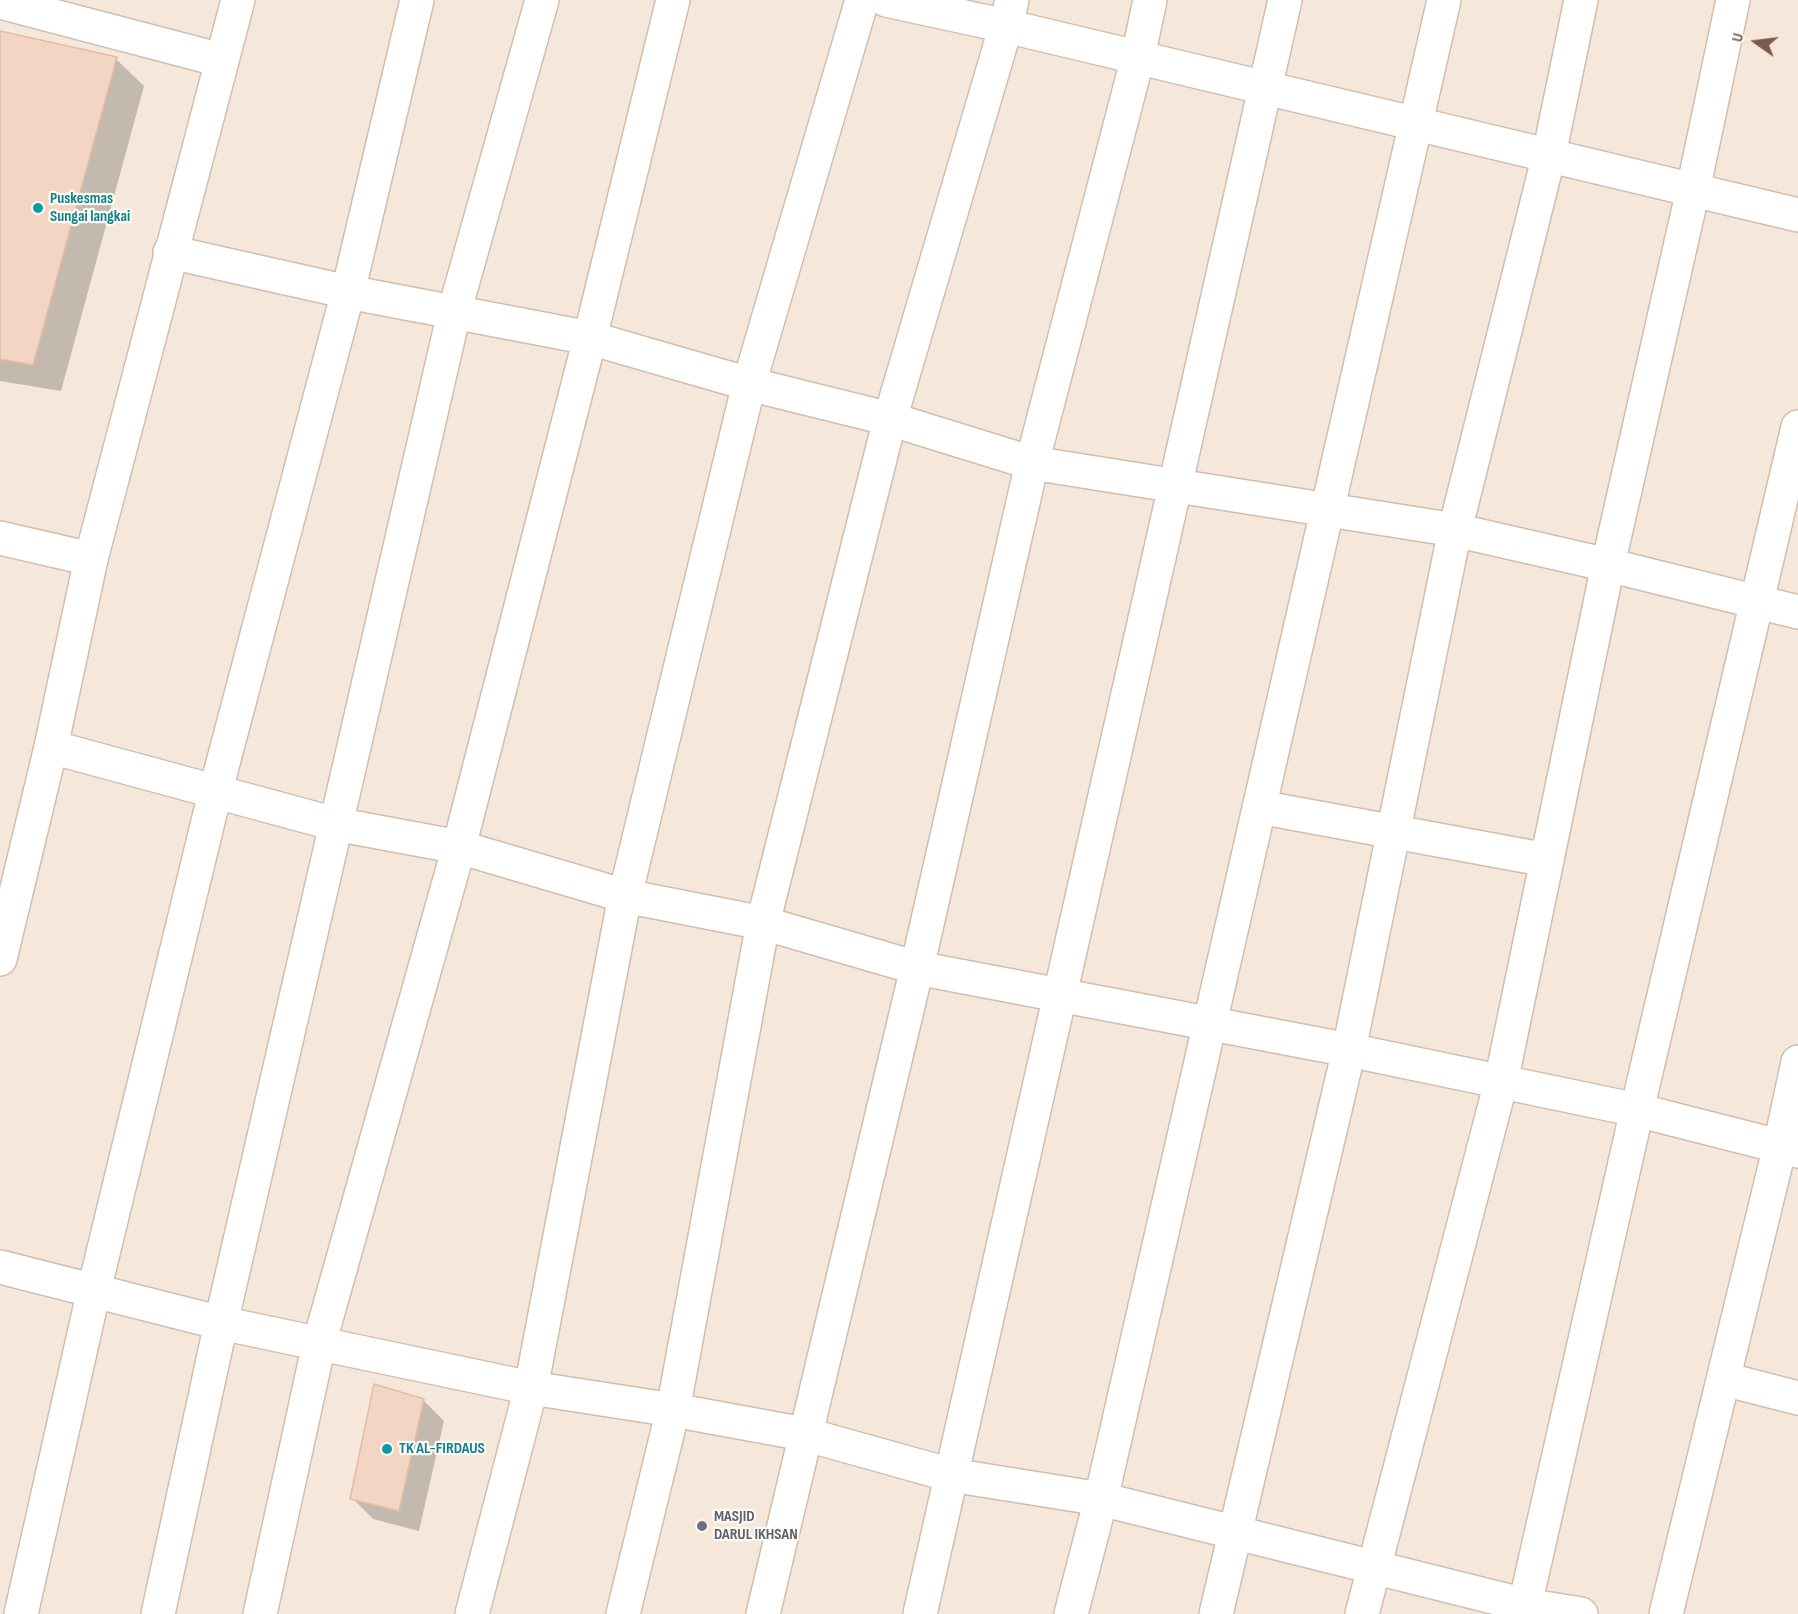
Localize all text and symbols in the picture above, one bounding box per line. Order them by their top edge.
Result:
north arrow [1726,12,1786,72]
text: U [1728,31,1748,44]
place label: Puskesmas Sungai langkai [50,189,130,227]
marker: Puskesmas Sungai langkai [31,201,45,215]
place label: TK AL-FIRDAUS [399,1439,485,1459]
marker: TK AL-FIRDAUS [380,1442,394,1456]
place label: MASJID DARUL IKHSAN [714,1507,798,1545]
marker: MASJID DARUL IKHSAN [695,1519,709,1533]

